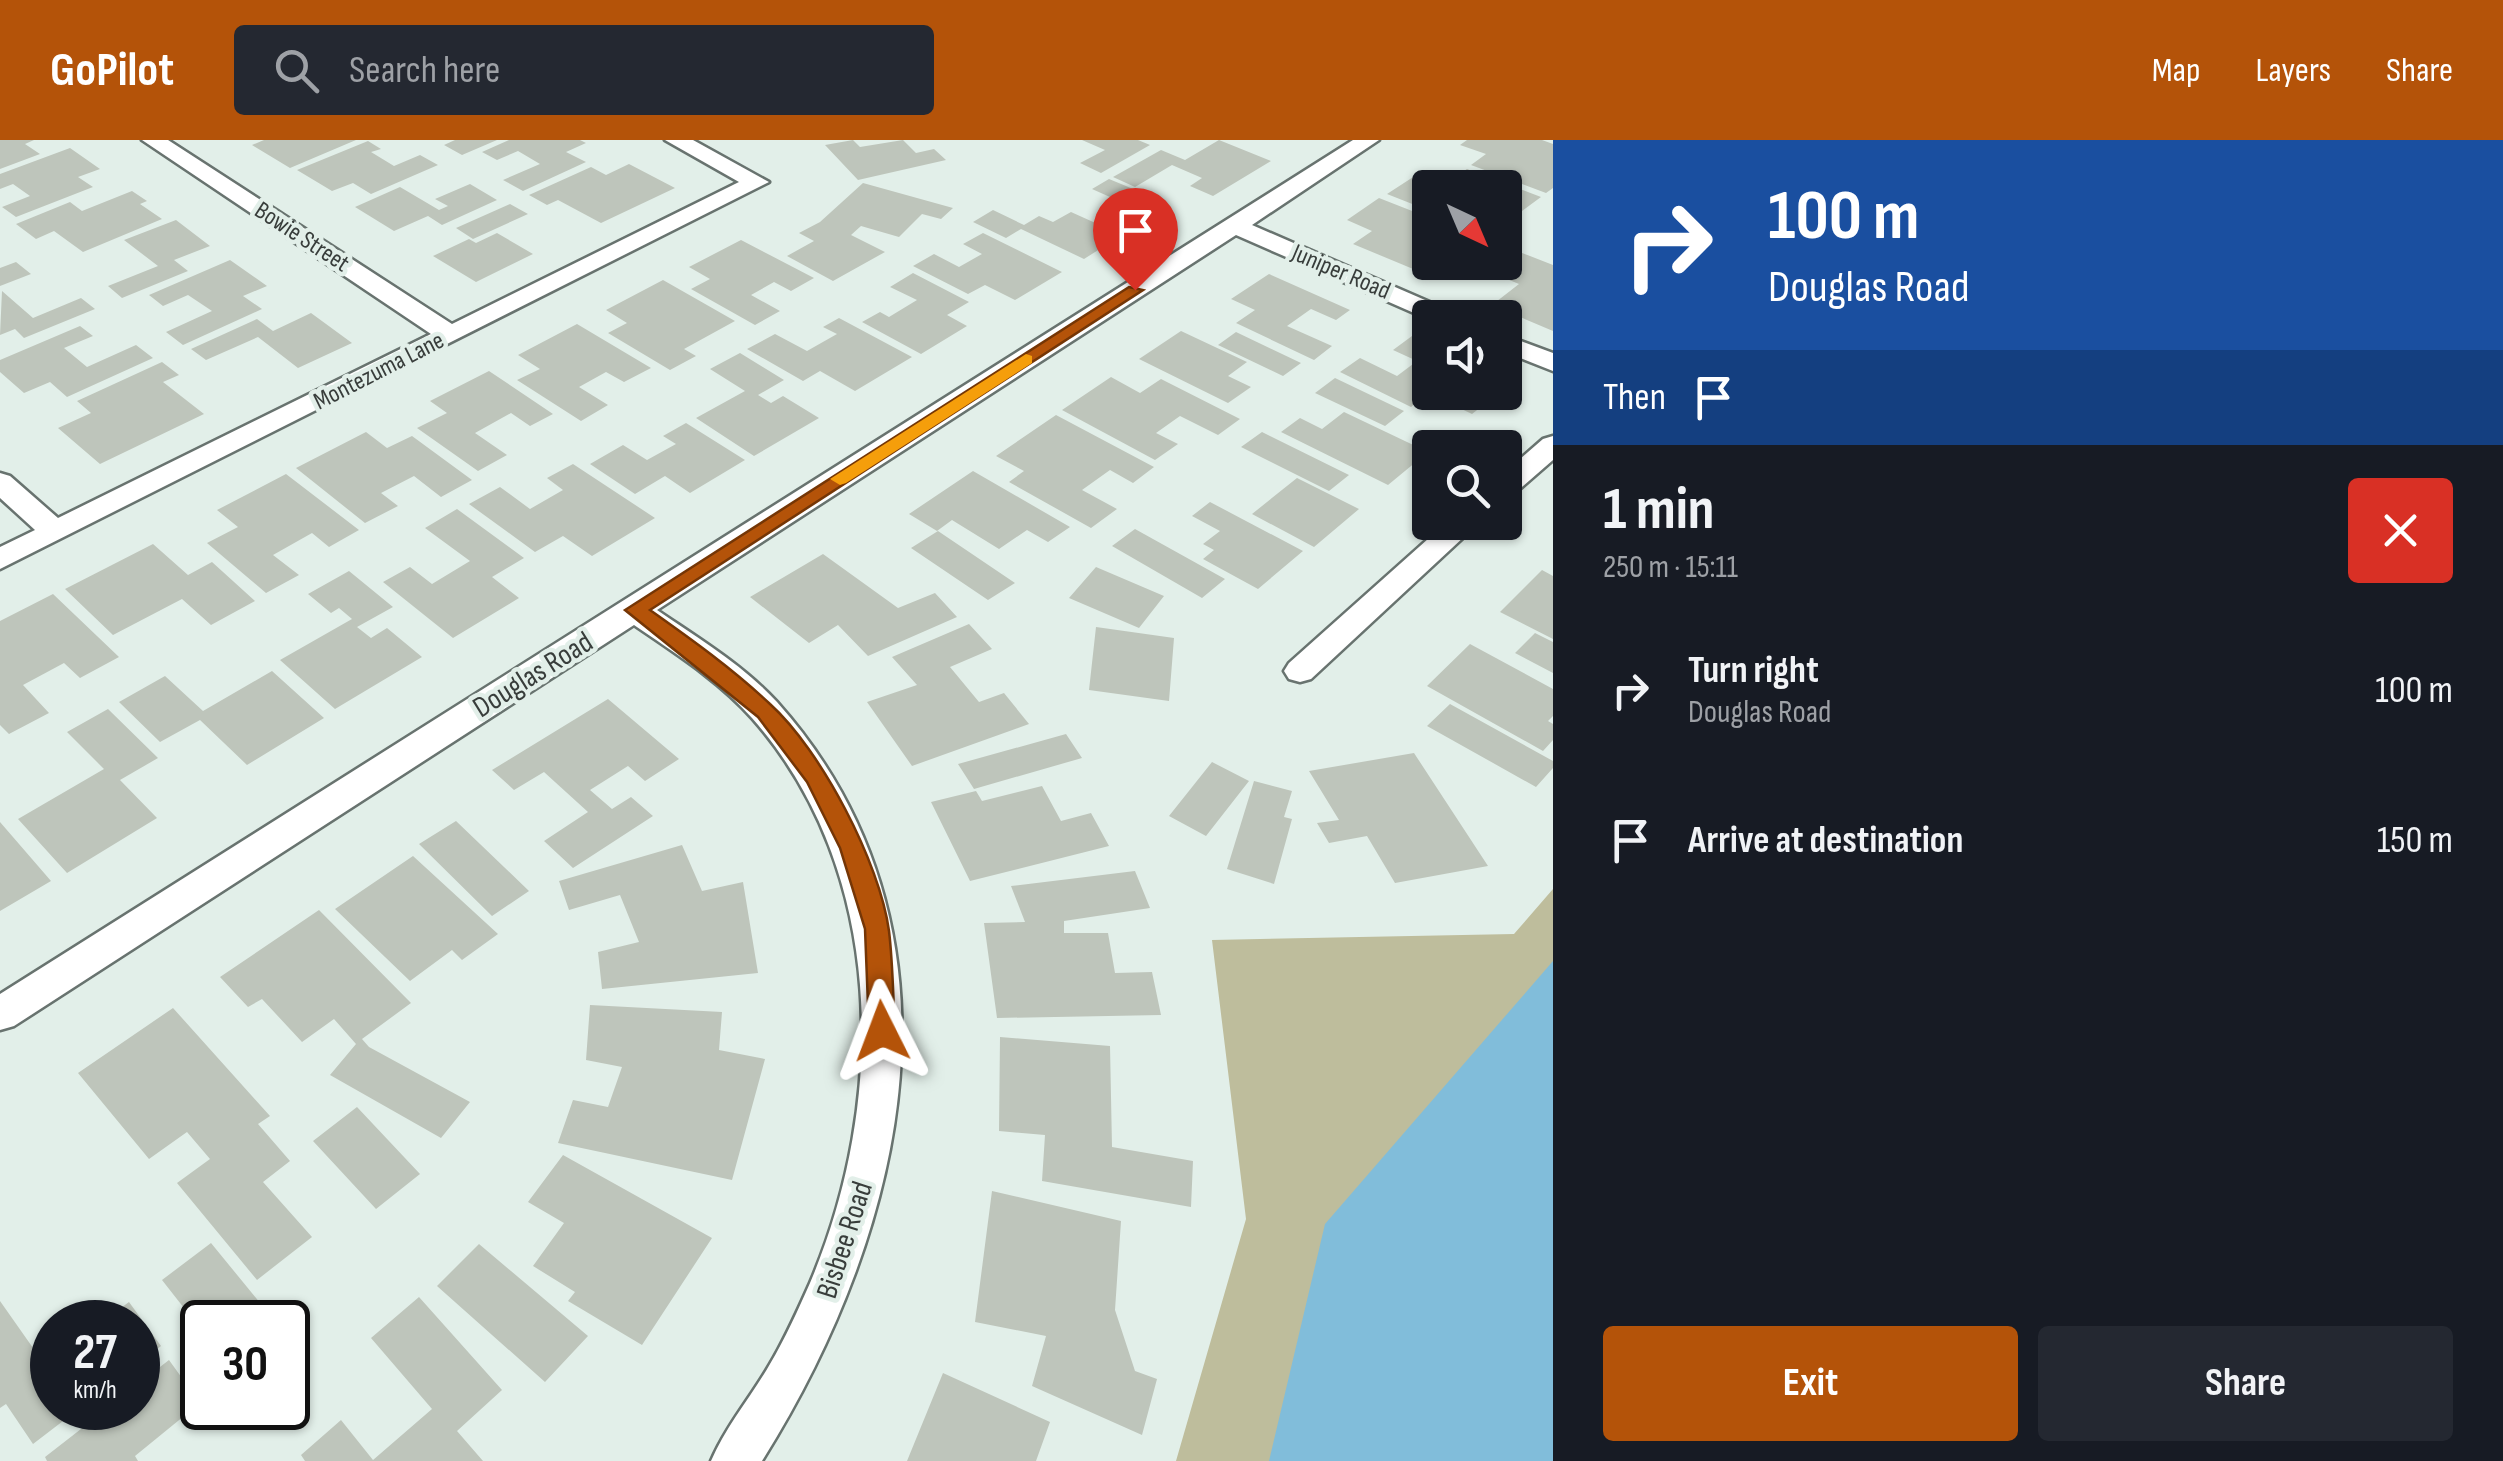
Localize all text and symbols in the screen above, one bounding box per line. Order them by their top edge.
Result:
search box [234,25,934,115]
text: GoPilot [50,42,174,99]
icon: search [269,43,324,98]
text: Search here [349,48,500,93]
text: Map [2152,49,2200,92]
text: Layers [2255,49,2331,92]
text: Share [2386,49,2453,92]
north arrow [1412,170,1522,280]
map controls [1412,170,1522,540]
text: 100 m [1768,175,1919,259]
icon: right [1603,180,1733,310]
pin [1093,188,1178,291]
street label: Bowie Street [249,195,355,279]
icon: arrive [1108,203,1163,258]
street label: Juniper Road [1286,237,1395,307]
text: Douglas Road [1768,260,1970,315]
button: sound [1412,300,1522,410]
street label: Montezuma Lane [309,325,449,417]
icon: arrive [1686,370,1741,425]
text: Then [1603,375,1666,420]
button: search [1412,430,1522,540]
text: 1 min [1603,474,1715,546]
button: close [2348,478,2453,583]
text: 250 m · 15:11 [1603,548,1738,587]
street label: Douglas Road [466,624,600,726]
text: Turn right [1688,648,1819,693]
icon: right [1603,663,1658,718]
text: 100 m [2375,668,2453,713]
text: Douglas Road [1688,693,1831,732]
icon: arrive [1603,813,1658,868]
text: Arrive at destination [1688,818,1963,863]
text: 150 m [2377,818,2453,863]
position arrow [830,979,934,1083]
street label: Bisbee Road [809,1177,881,1303]
speed limit sign: 30 [180,1300,310,1430]
text: 27 [73,1323,117,1383]
button: Exit [1603,1326,2018,1441]
button: Share [2038,1326,2453,1441]
text: km/h [73,1375,117,1406]

